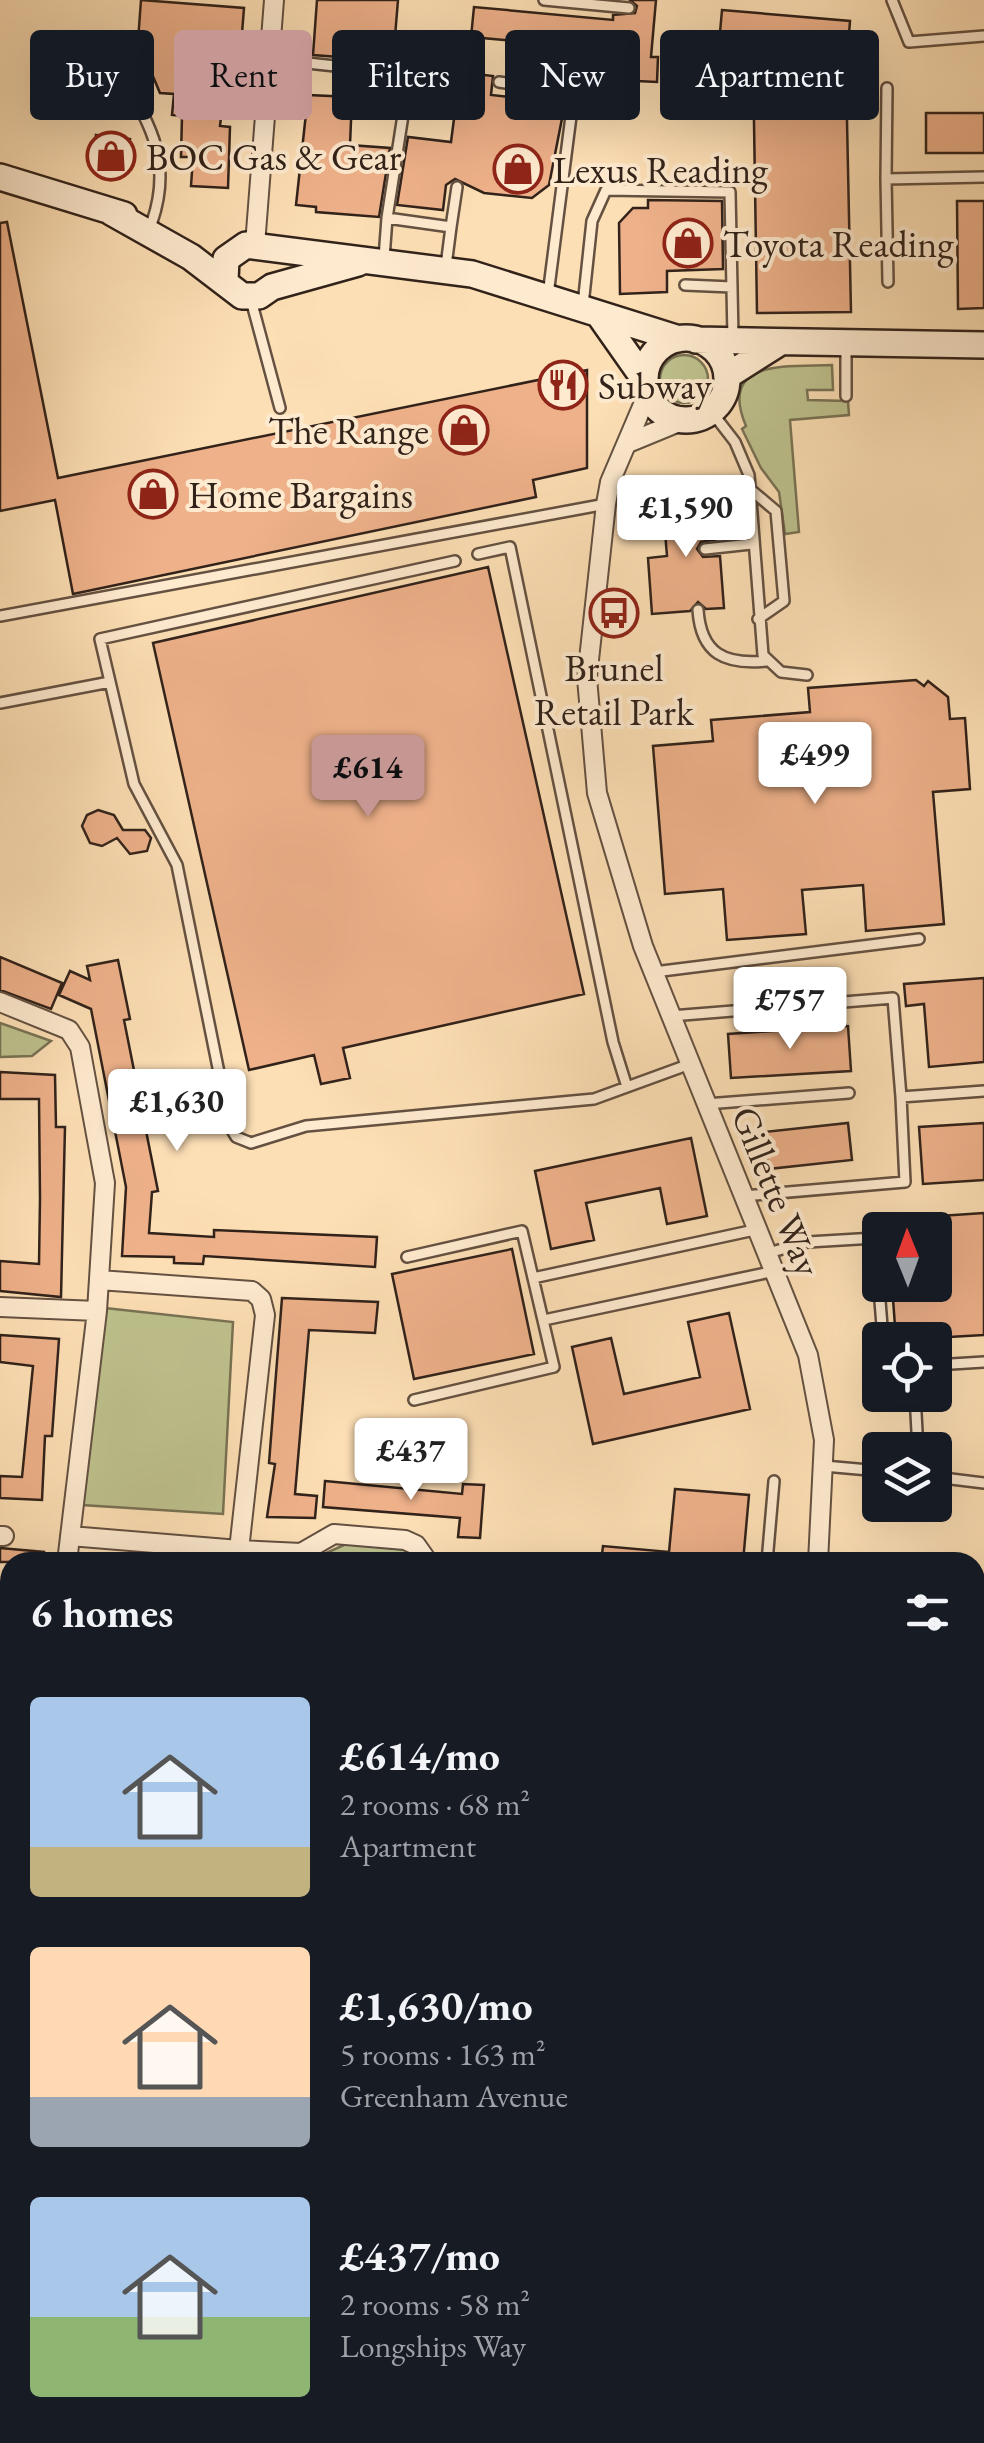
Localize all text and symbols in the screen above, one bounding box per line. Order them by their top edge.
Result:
chip: Buy [30,30,154,120]
chip: Rent [174,30,312,120]
chip: Filters [332,30,485,120]
chip: New [505,30,640,120]
chip: Apartment [660,30,879,120]
shop icon: BOC Gas & Gear [85,130,137,182]
place label: BOC Gas & Gear [146,132,402,181]
shop icon: Lexus Reading [492,143,544,195]
place label: Lexus Reading [553,145,768,194]
shop icon: Toyota Reading [662,217,714,269]
place label: Toyota Reading [723,219,954,268]
restaurant icon: Subway [537,359,589,411]
place label: Subway [598,361,712,410]
shop icon: The Range [438,404,490,456]
place label: The Range [268,406,429,455]
shop icon: Home Bargains [127,468,179,520]
place label: Home Bargains [188,470,413,519]
pin: £1,590 [605,475,767,560]
text: £1,590 [639,486,733,528]
bus stop icon: Brunel Retail Park [588,587,640,639]
place label: Brunel Retail Park [534,643,695,736]
pin: £499 [756,722,874,807]
text: £499 [781,733,849,775]
pin: £614 [309,735,427,820]
text: £614 [334,746,402,788]
pin: £757 [731,967,849,1052]
text: £757 [756,978,824,1020]
pin: £1,630 [96,1069,258,1154]
text: £1,630 [130,1080,224,1122]
street label: Gillette Way [721,1099,833,1283]
north arrow [862,1212,952,1302]
map controls [862,1212,952,1522]
button: locate [862,1322,952,1412]
pin: £437 [352,1418,470,1503]
text: £437 [377,1429,445,1471]
button: layers [862,1432,952,1522]
text: 6 homes [30,1585,173,1640]
icon: filters [900,1585,955,1640]
text: £614/mo [340,1728,500,1783]
icon: home [110,1737,230,1857]
text: 2 rooms · 68 m² [340,1783,530,1825]
text: Apartment [340,1825,476,1867]
text: £1,630/mo [340,1978,533,2033]
icon: home [110,1987,230,2107]
text: 5 rooms · 163 m² [340,2033,546,2075]
text: Greenham Avenue [340,2075,568,2117]
text: £437/mo [340,2228,500,2283]
icon: home [110,2237,230,2357]
text: 2 rooms · 58 m² [340,2283,530,2325]
text: Longships Way [340,2325,526,2367]

